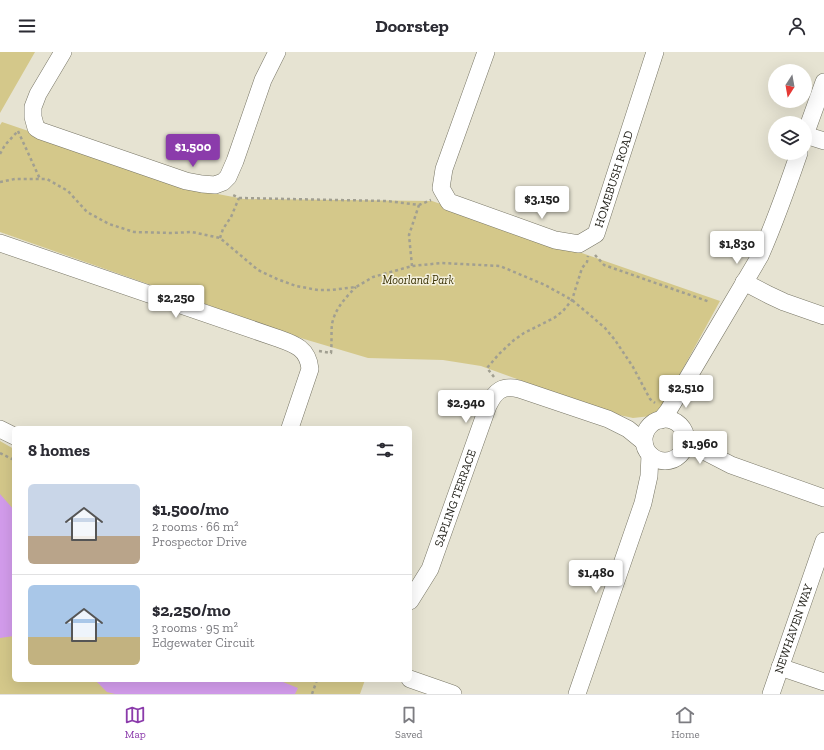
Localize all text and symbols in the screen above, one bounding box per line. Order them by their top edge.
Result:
icon: menu [16,15,38,37]
text: Doorstep [375,15,449,37]
icon: person [786,15,808,37]
north arrow [768,64,812,108]
map controls [768,64,812,160]
button: layers [768,116,812,160]
street label: HOMEBUSH ROAD [592,129,636,229]
pin: $1,500 [160,134,226,168]
text: $1,500 [175,139,211,154]
pin: $3,150 [509,186,575,220]
text: $3,150 [524,191,560,206]
pin: $1,830 [704,231,770,265]
text: $1,830 [719,236,755,251]
park label: Moorland Park [382,273,454,287]
pin: $2,250 [143,285,209,319]
text: $2,250 [157,290,195,305]
pin: $2,510 [653,375,719,409]
text: $2,510 [668,380,704,395]
pin: $2,940 [433,390,499,424]
text: $2,940 [447,395,485,410]
pin: $1,960 [667,431,733,465]
text: $1,960 [682,436,718,451]
icon: filters [374,439,396,461]
text: 8 homes [28,440,90,460]
street label: SAPLING TERRACE [431,448,479,549]
text: $1,500/mo [152,499,229,519]
icon: home [60,500,108,548]
text: 2 rooms · 66 m² [152,519,239,534]
text: Prospector Drive [152,534,247,549]
pin: $1,480 [563,560,629,594]
text: $1,480 [578,565,614,580]
street label: NEWHAVEN WAY [772,582,816,675]
text: $2,250/mo [152,600,231,620]
icon: home [60,601,108,649]
text: 3 rooms · 95 m² [152,620,238,635]
text: Edgewater Circuit [152,635,255,650]
tab: Map [124,704,146,741]
tab: Saved [395,704,423,741]
tab: Home [671,704,700,741]

